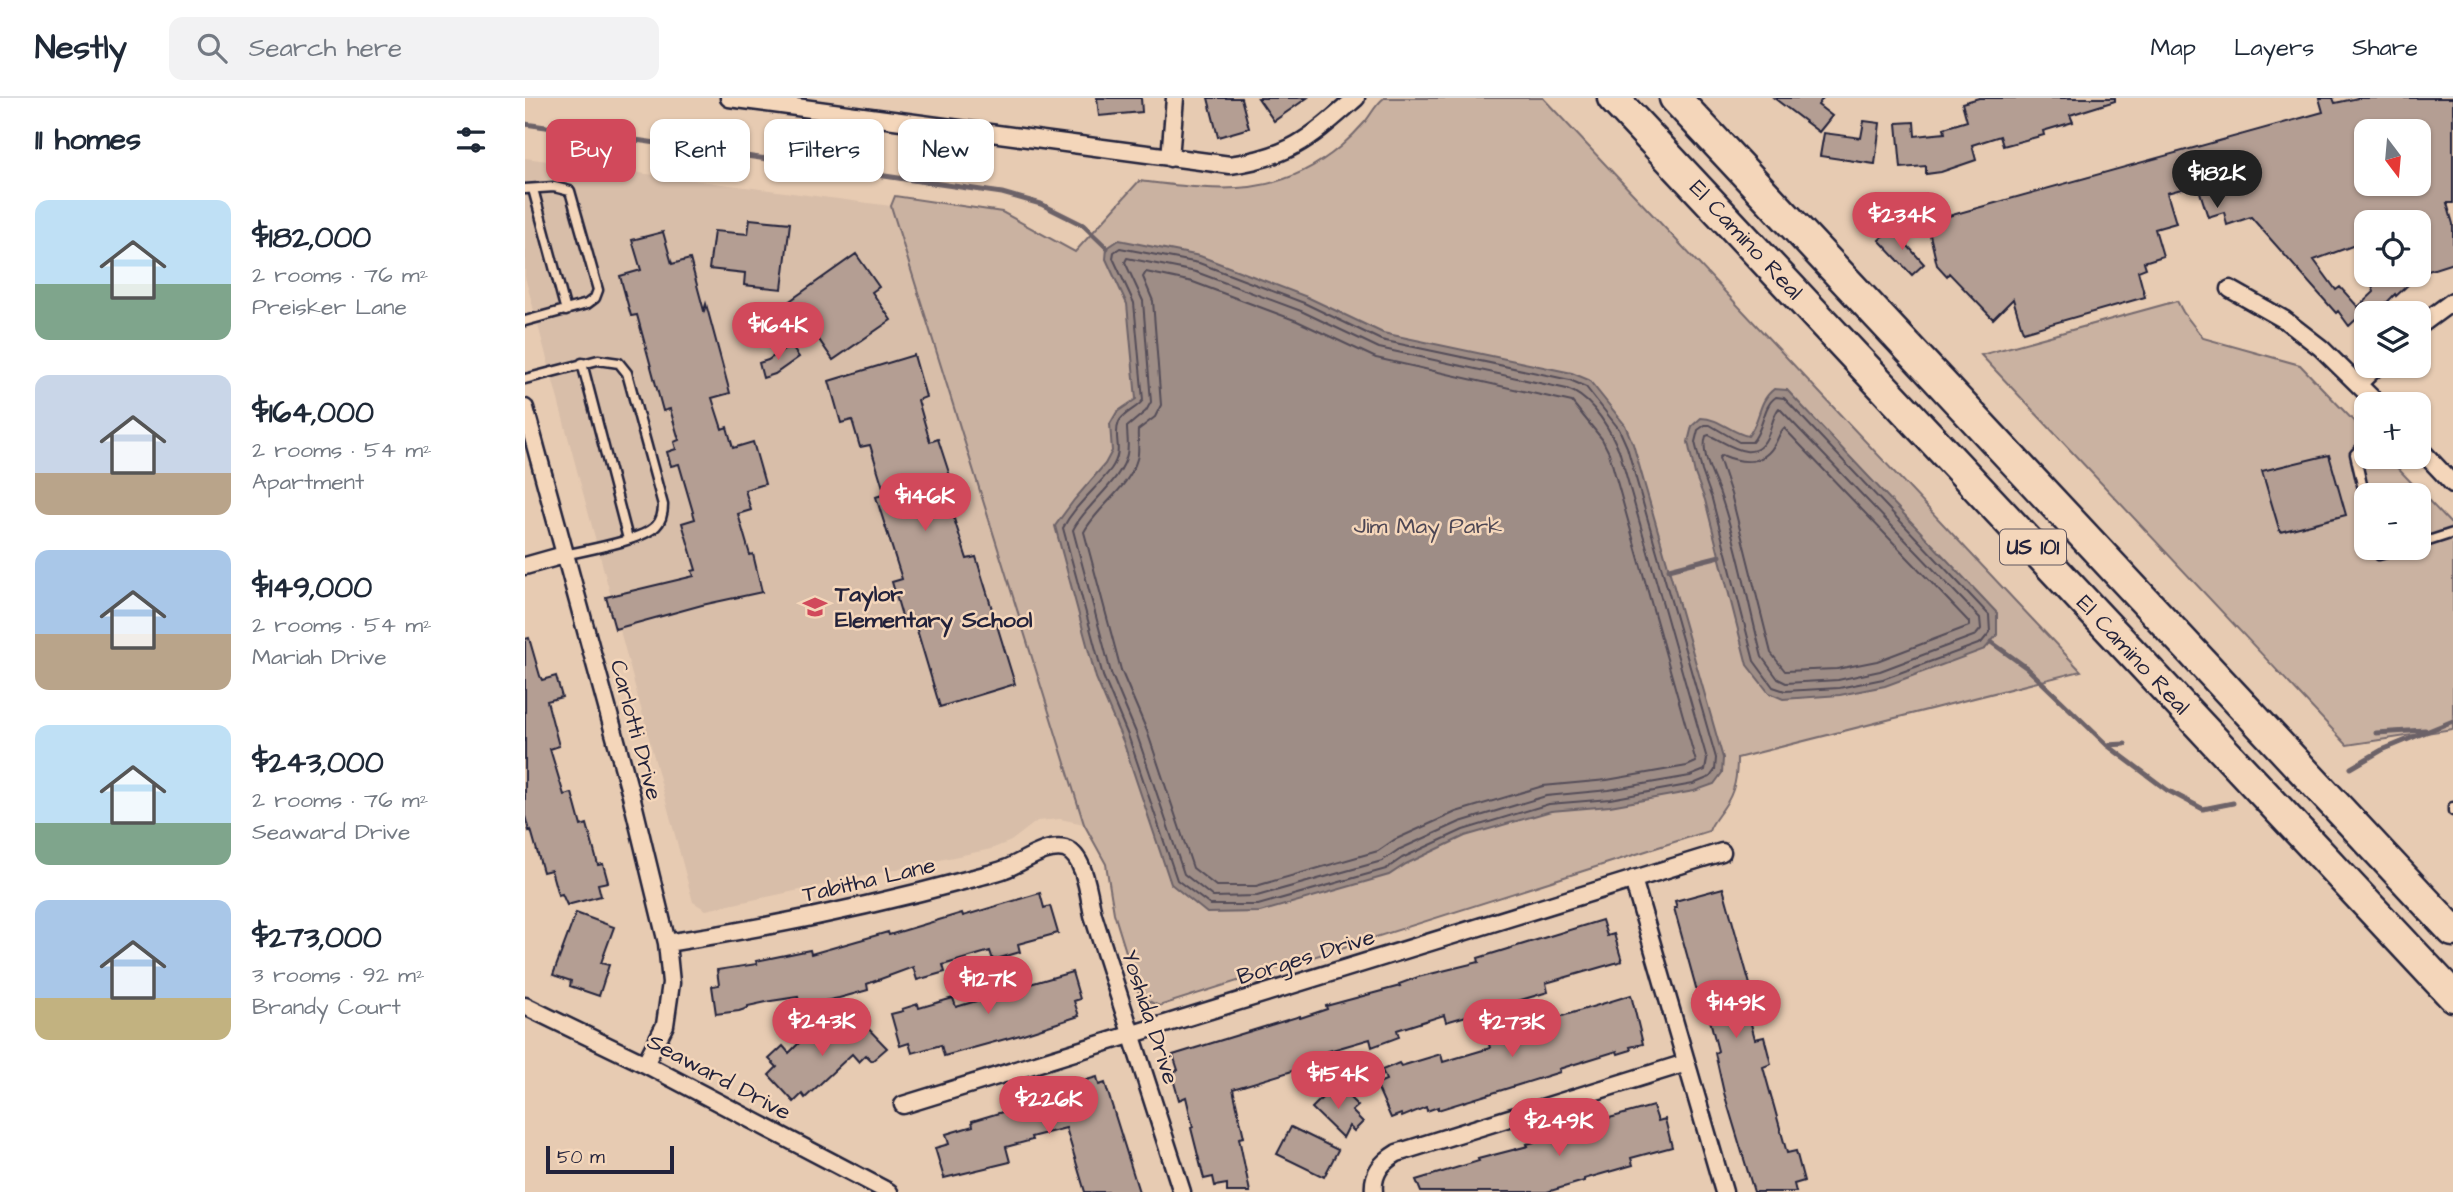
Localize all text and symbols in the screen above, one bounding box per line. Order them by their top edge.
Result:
search box [169,17,659,80]
text: Nestly [35,25,127,71]
icon: search [193,29,231,67]
text: Search here [249,30,402,66]
text: Map [2151,31,2196,65]
text: Layers [2234,31,2314,65]
text: Share [2352,31,2418,65]
text: 11 homes [35,119,141,161]
chip: Buy [546,119,636,182]
chip: Rent [650,119,750,182]
chip: Filters [764,119,884,182]
chip: New [898,119,994,182]
north arrow [2354,119,2431,196]
map controls [2354,119,2431,560]
icon: filters [452,121,490,159]
pin: $182K [2168,150,2266,210]
text: $182K [2188,157,2246,189]
street label: El Camino Real [1682,173,1810,307]
pin: $234K [1853,192,1951,252]
text: $234K [1868,199,1936,231]
button: locate [2354,210,2431,287]
text: $182,000 [252,217,371,259]
icon: home [91,228,175,312]
text: 2 rooms · 76 m² [252,259,428,291]
text: Preisker Lane [252,291,407,323]
button: layers [2354,301,2431,378]
pin: $164K [729,302,827,362]
text: $164K [748,309,808,341]
text: $164,000 [252,392,374,434]
button: + [2354,392,2431,469]
icon: home [91,403,175,487]
text: 2 rooms · 54 m² [252,434,432,466]
text: Apartment [252,466,364,498]
pin: $146K [876,474,974,533]
text: $146K [895,480,955,512]
button: − [2354,483,2431,560]
park label: Jim May Park [1354,510,1502,543]
road number: US 101 [2000,530,2066,564]
text: $149,000 [252,567,372,609]
icon: home [91,578,175,662]
place label: Taylor Elementary School [834,578,1033,638]
street label: El Camino Real [2069,588,2197,722]
school or university icon: Taylor Elementary School [801,593,829,621]
text: 2 rooms · 54 m² [252,609,432,641]
text: Mariah Drive [252,641,387,673]
street label: Carlotti Drive [602,656,670,804]
text: $243,000 [252,742,384,784]
icon: home [91,753,175,837]
text: 2 rooms · 76 m² [252,784,428,816]
text: Seaward Drive [252,816,410,848]
street label: Tabitha Lane [799,849,939,911]
text: $273,000 [252,917,382,959]
street label: Borges Drive [1233,921,1379,994]
icon: home [91,928,175,1012]
street label: Yoshida Drive [1113,946,1187,1088]
pin: $127K [939,956,1037,1016]
text: 3 rooms · 92 m² [252,959,425,991]
text: $127K [960,963,1016,995]
pin: $149K [1687,981,1785,1040]
text: $149K [1707,987,1765,1019]
text: Brandy Court [252,991,401,1023]
pin: $243K [773,998,871,1058]
pin: $273K [1463,1000,1561,1059]
text: $243K [788,1005,856,1037]
text: $273K [1479,1006,1545,1038]
street label: Seaward Drive [642,1026,796,1128]
pin: $154K [1289,1052,1387,1111]
text: $154K [1307,1058,1369,1090]
pin: $226K [1000,1076,1098,1136]
text: $226K [1015,1083,1083,1115]
pin: $249K [1510,1098,1608,1158]
text: $249K [1525,1105,1593,1137]
scale bar [546,1143,674,1175]
text: 50 m [557,1144,605,1171]

